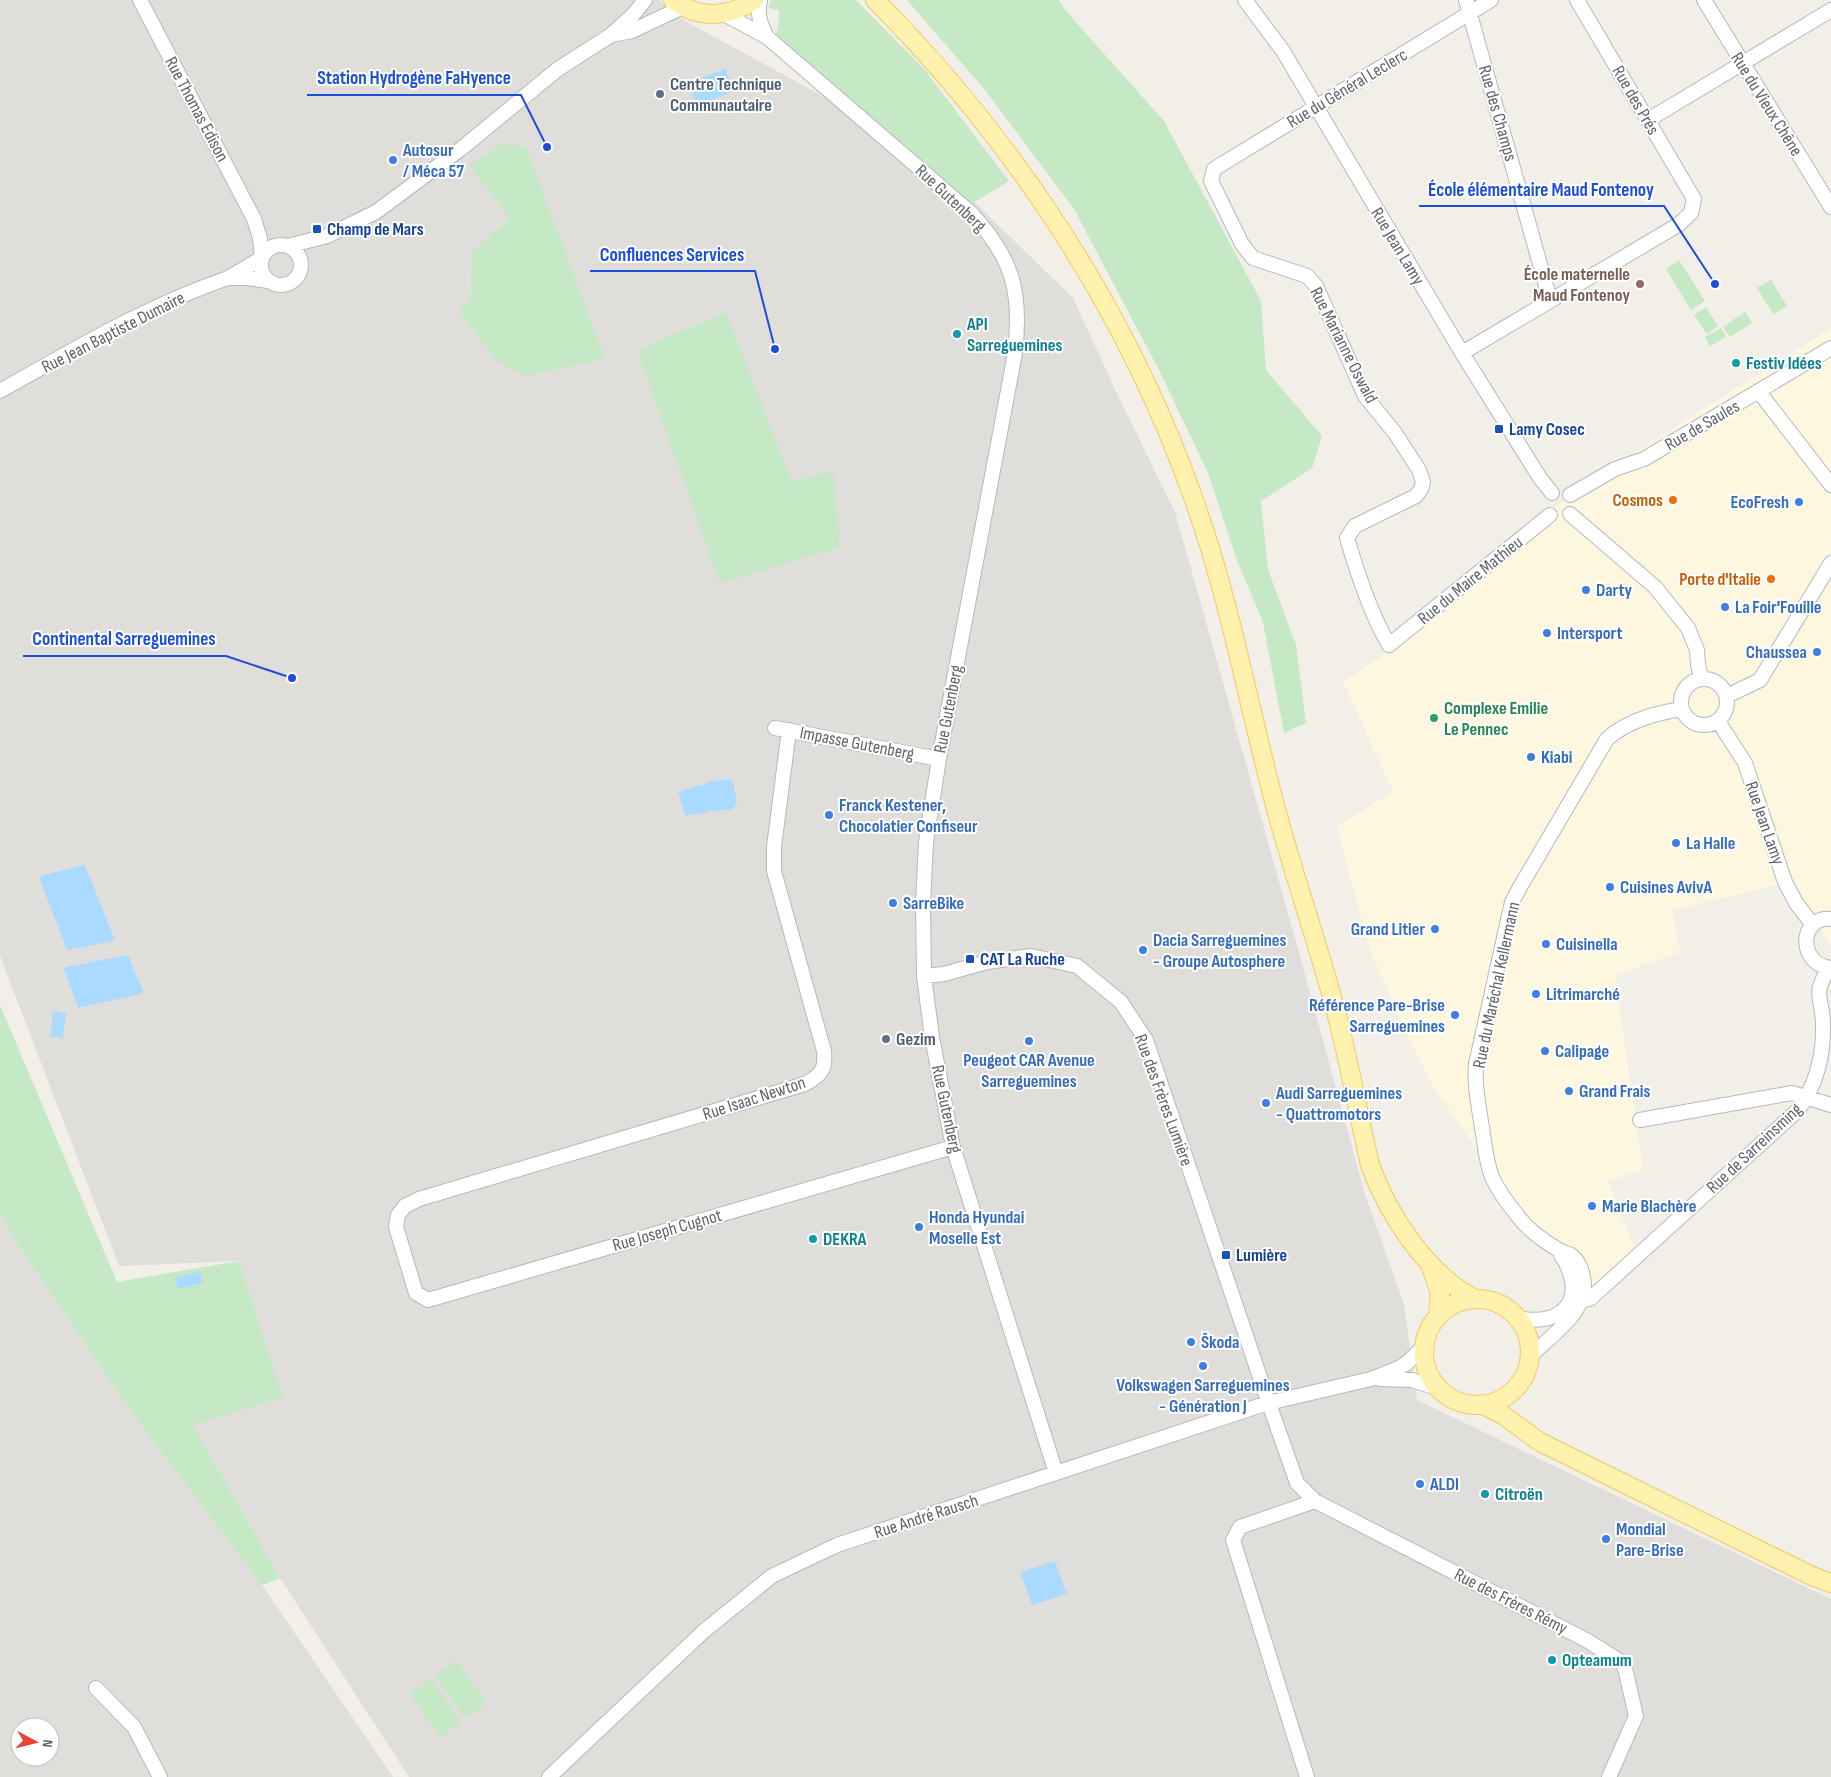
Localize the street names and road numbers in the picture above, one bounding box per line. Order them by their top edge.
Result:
street label: Rue du Général Leclerc [1283,44,1411,133]
street label: Rue du Vieux Chêne [1726,49,1807,160]
street label: Rue Thomas Edison [160,53,233,165]
street label: Rue des Prés [1607,62,1664,138]
street label: Rue des Champs [1474,63,1521,164]
street label: Rue Gutenberg [911,160,990,237]
street label: Rue Jean Lamy [1366,204,1429,289]
street label: Rue Marianne Oswald [1305,284,1382,407]
street label: Rue Jean Baptiste Dumaire [38,287,188,378]
street label: Rue de Saules [1661,396,1743,455]
street label: Rue du Maire Mathieu [1414,532,1527,629]
street label: Rue Gutenberg [930,663,967,755]
street label: Impasse Gutenberg [798,722,916,765]
street label: Rue Jean Lamy [1741,779,1789,867]
street label: Rue du Maréchal Kellermann [1469,900,1524,1070]
street label: Rue des Frères Lumière [1130,1031,1197,1169]
street label: Rue Gutenberg [927,1063,966,1155]
street label: Rue Isaac Newton [700,1072,808,1125]
street label: Rue de Sarreinsming [1702,1099,1806,1198]
street label: Rue Joseph Cugnot [610,1205,725,1256]
street label: Rue André Rausch [872,1490,981,1543]
street label: Rue des Frères Rémy [1451,1564,1571,1639]

